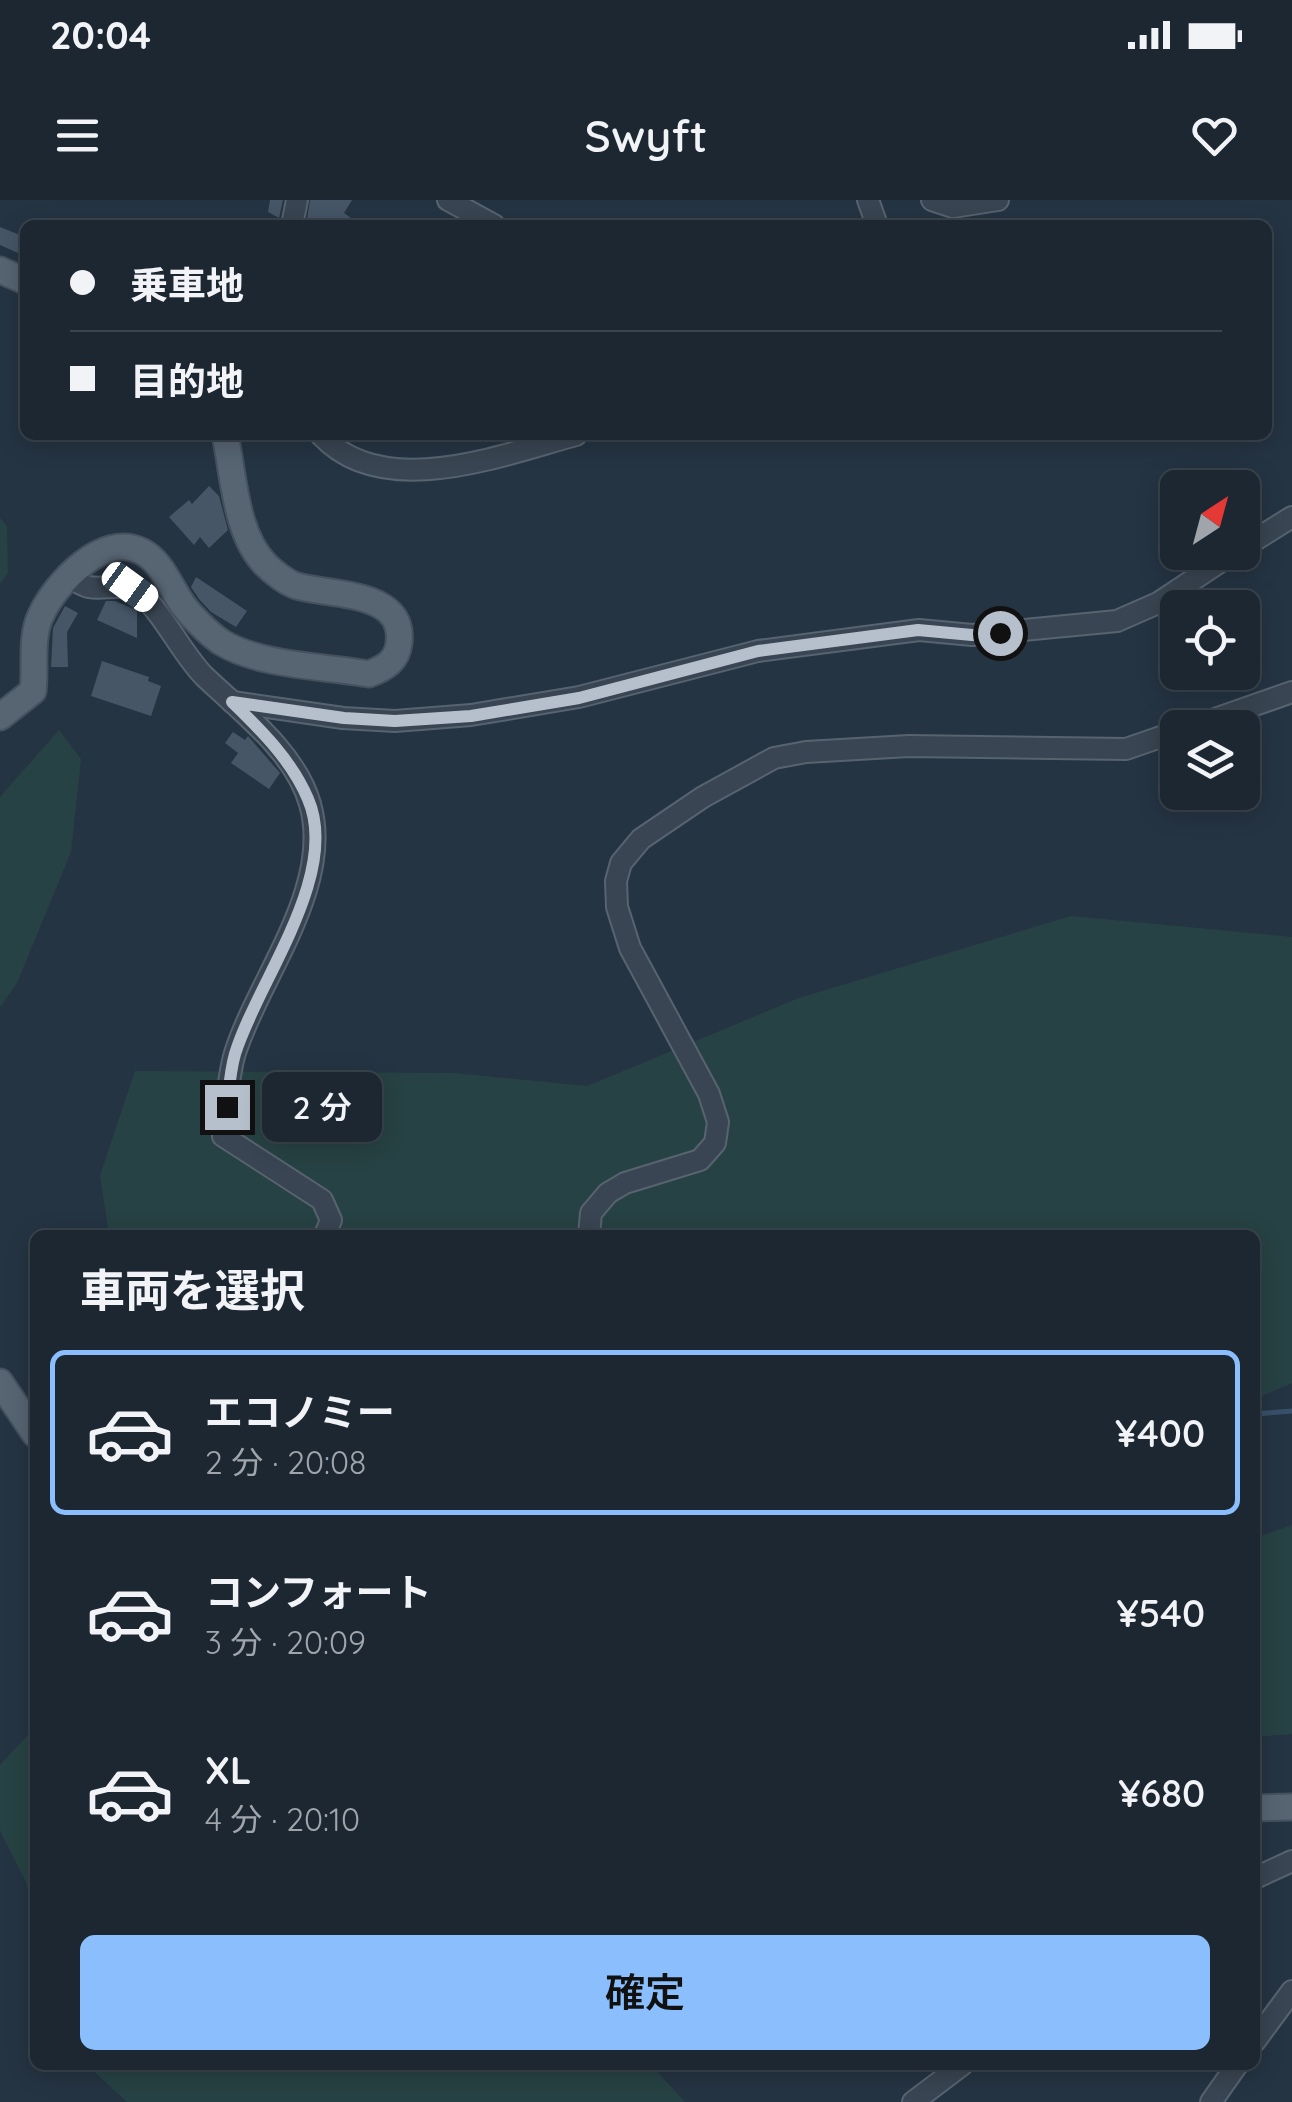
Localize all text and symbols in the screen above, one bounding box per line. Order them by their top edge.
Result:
text: 20:04 [50,11,151,59]
text: Swyft [585,107,707,163]
icon: menu [50,108,105,163]
icon: heart [1187,108,1242,163]
text: 乗車地 [130,261,244,309]
text: 目的地 [130,357,244,405]
north arrow [1160,470,1260,570]
map controls [1160,470,1260,810]
car [97,557,163,617]
button: locate [1160,590,1260,690]
route start [978,611,1023,656]
button: layers [1160,710,1260,810]
callout: 2 分 [262,1072,382,1142]
route end [205,1085,250,1130]
text: 2 分 [293,1087,351,1127]
text: 車両を選択 [80,1262,305,1318]
icon: car [85,1388,175,1478]
text: エコノミー [205,1388,395,1436]
text: ¥400 [1115,1409,1205,1457]
text: 2 分 · 20:08 [205,1442,366,1482]
icon: car [85,1568,175,1658]
text: コンフォート [205,1568,432,1616]
text: ¥540 [1117,1589,1205,1637]
text: 3 分 · 20:09 [205,1622,366,1662]
text: XL [205,1746,251,1794]
icon: car [85,1748,175,1838]
text: ¥680 [1118,1769,1205,1817]
text: 4 分 · 20:10 [205,1799,360,1839]
button: 確定 [80,1935,1210,2050]

